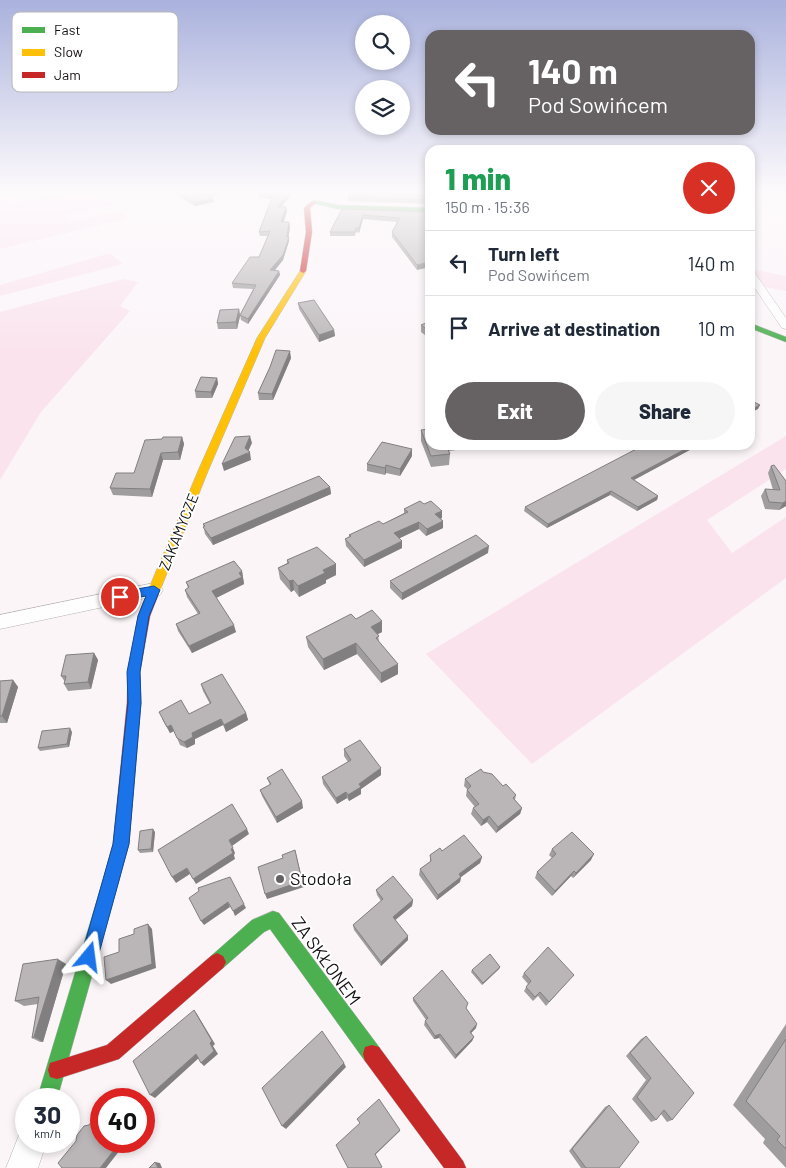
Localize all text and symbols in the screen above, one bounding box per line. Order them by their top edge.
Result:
legend [12,12,178,92]
map controls [355,15,410,135]
button: search [355,15,410,70]
text: Fast [54,21,80,38]
text: Slow [54,43,83,60]
text: 140 m [528,49,618,91]
icon: left [445,50,510,115]
text: Jam [54,66,81,83]
button: layers [355,80,410,135]
text: Pod Sowińcem [528,91,668,117]
text: 1 min [445,160,511,196]
button: close [683,162,735,214]
text: 150 m · 15:36 [445,197,530,216]
text: Turn left [488,242,559,265]
icon: left [445,249,473,277]
text: 140 m [688,252,735,275]
text: Pod Sowińcem [488,265,590,284]
icon: arrive [445,314,473,342]
text: Arrive at destination [488,317,660,340]
text: 10 m [698,317,735,340]
button: Exit [445,382,585,440]
button: Share [595,382,735,440]
street label: ZAKAMYCZE [155,491,202,573]
pin [99,576,141,618]
icon: arrive [106,583,134,611]
place label: Stodoła [290,867,352,889]
marker: Stodoła [274,873,286,885]
street label: ZA SKŁONEM [287,912,366,1009]
position arrow [62,930,114,982]
speed limit sign: 40 [90,1088,155,1153]
text: 30 [34,1099,61,1129]
text: km/h [34,1126,61,1140]

